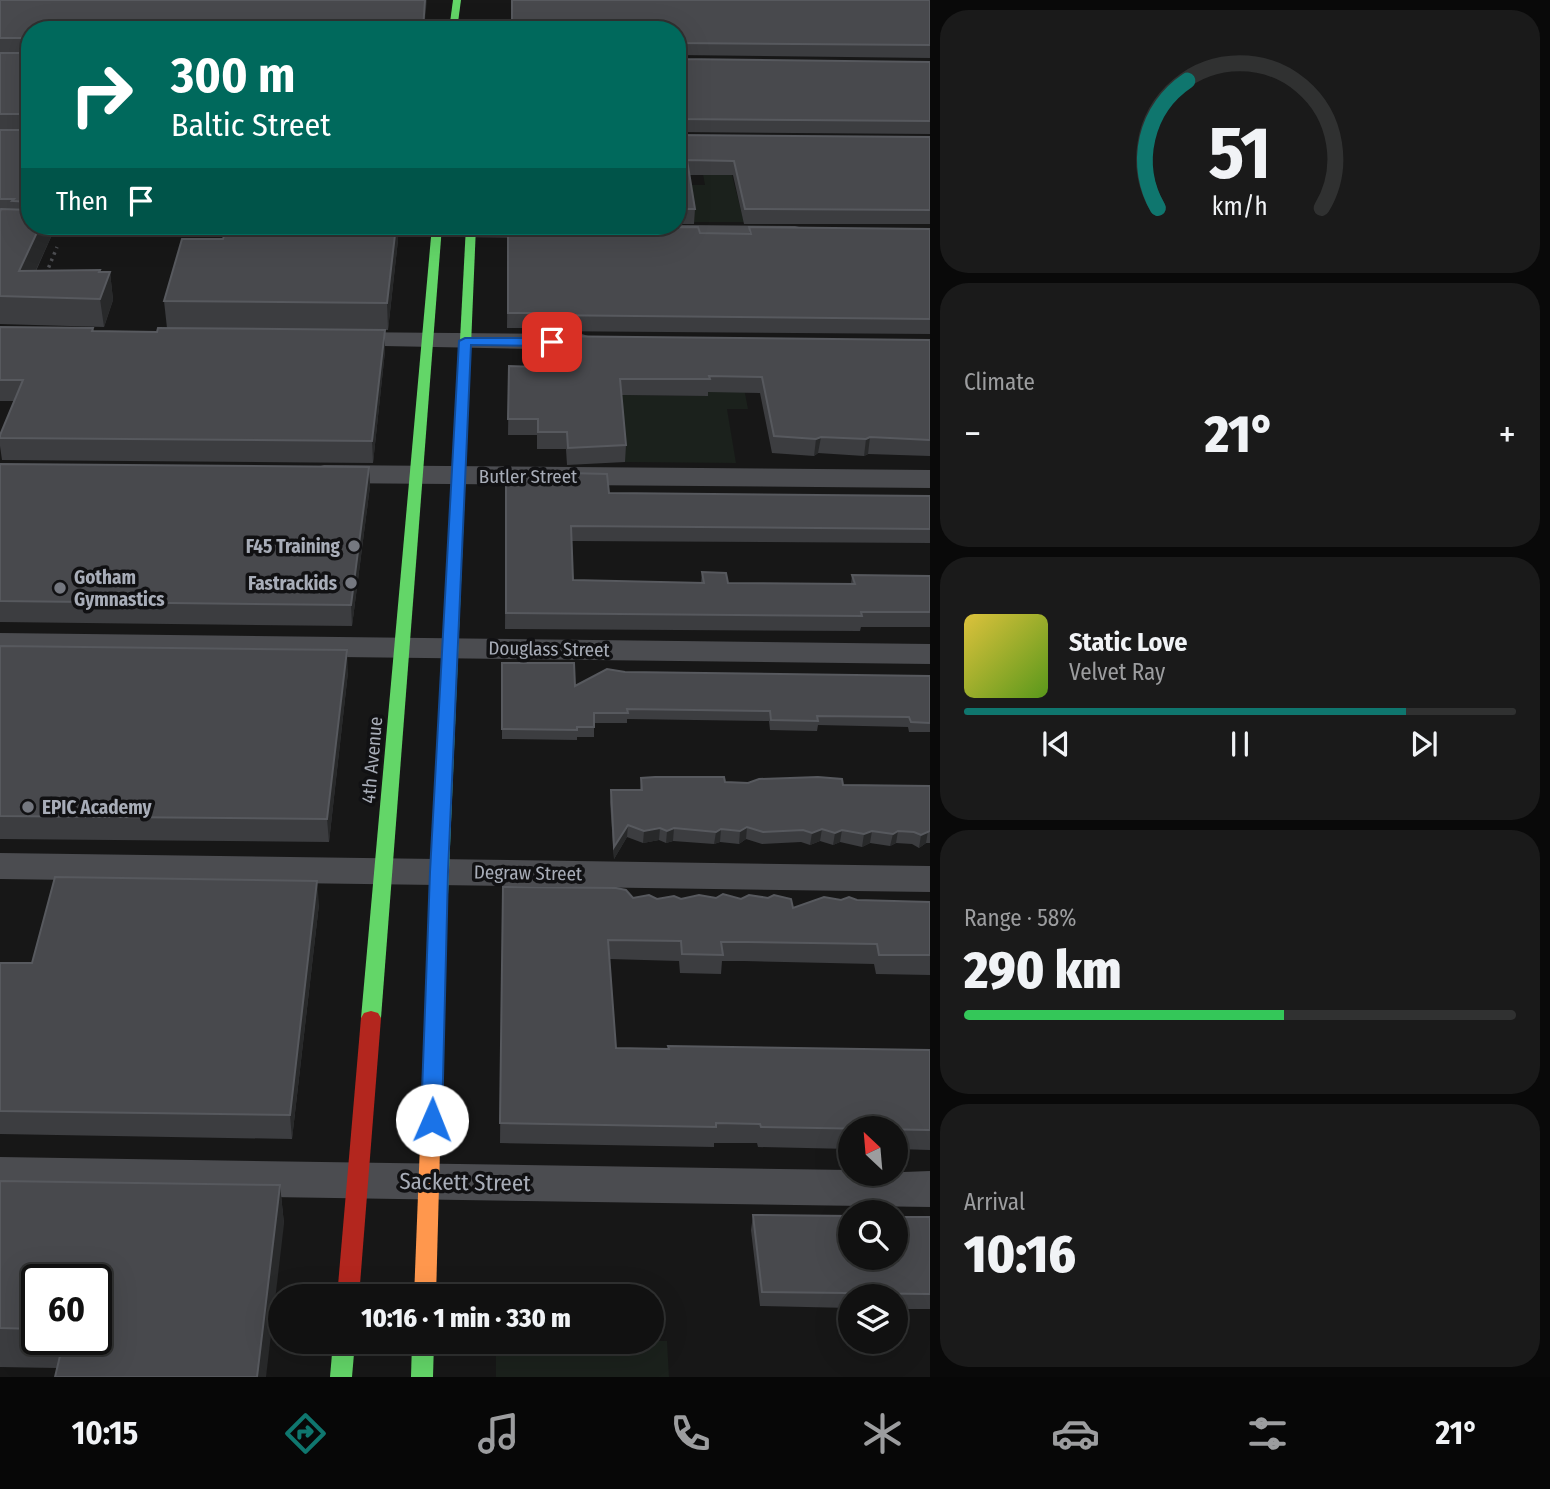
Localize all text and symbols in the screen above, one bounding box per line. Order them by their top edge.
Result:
text: 300 m [171,46,295,105]
icon: right [56,49,147,140]
text: Baltic Street [171,106,331,144]
text: 51 [1209,110,1271,197]
icon: arrive [122,182,160,220]
text: Then [56,186,108,217]
text: km/h [1212,192,1268,222]
pin [522,312,582,372]
icon: arrive [533,323,571,361]
text: Climate [964,368,1035,396]
text: 21° [1205,403,1275,466]
text: − [964,411,981,457]
text: + [1499,411,1516,457]
street label: Butler Street [479,465,578,488]
place label: F45 Training [246,535,341,558]
marker: F45 Training [346,538,362,554]
place label: Gotham Gymnastics [74,566,165,611]
place label: Fastrackids [248,572,338,595]
marker: Fastrackids [343,575,359,591]
marker: Gotham Gymnastics [52,580,68,596]
text: Static Love [1069,627,1187,658]
street label: Douglass Street [488,636,611,662]
text: Velvet Ray [1069,658,1165,686]
street label: 4th Avenue [357,716,387,804]
icon: previous [1037,725,1075,763]
icon: pause [1221,725,1259,763]
icon: next [1405,725,1443,763]
place label: EPIC Academy [42,796,153,819]
marker: EPIC Academy [20,799,36,815]
street label: Degraw Street [474,861,583,885]
text: Range · 58% [964,904,1076,932]
text: 290 km [964,939,1122,1002]
position arrow [395,1083,469,1157]
north arrow [838,1116,908,1186]
map controls [838,1116,908,1354]
street label: Sackett Street [399,1167,531,1197]
text: Arrival [964,1188,1025,1216]
button: search [838,1200,908,1270]
text: 10:16 [964,1223,1076,1286]
speed limit sign: 60 [21,1264,112,1355]
button: layers [838,1284,908,1354]
text: 10:16 · 1 min · 330 m [361,1303,571,1334]
icon: directions [281,1409,330,1458]
icon: music [474,1409,523,1458]
icon: phone [666,1409,715,1458]
icon: climate [858,1409,907,1458]
icon: car [1051,1409,1100,1458]
icon: filters [1243,1409,1292,1458]
text: 10:15 [72,1414,138,1452]
text: 21° [1435,1414,1478,1452]

